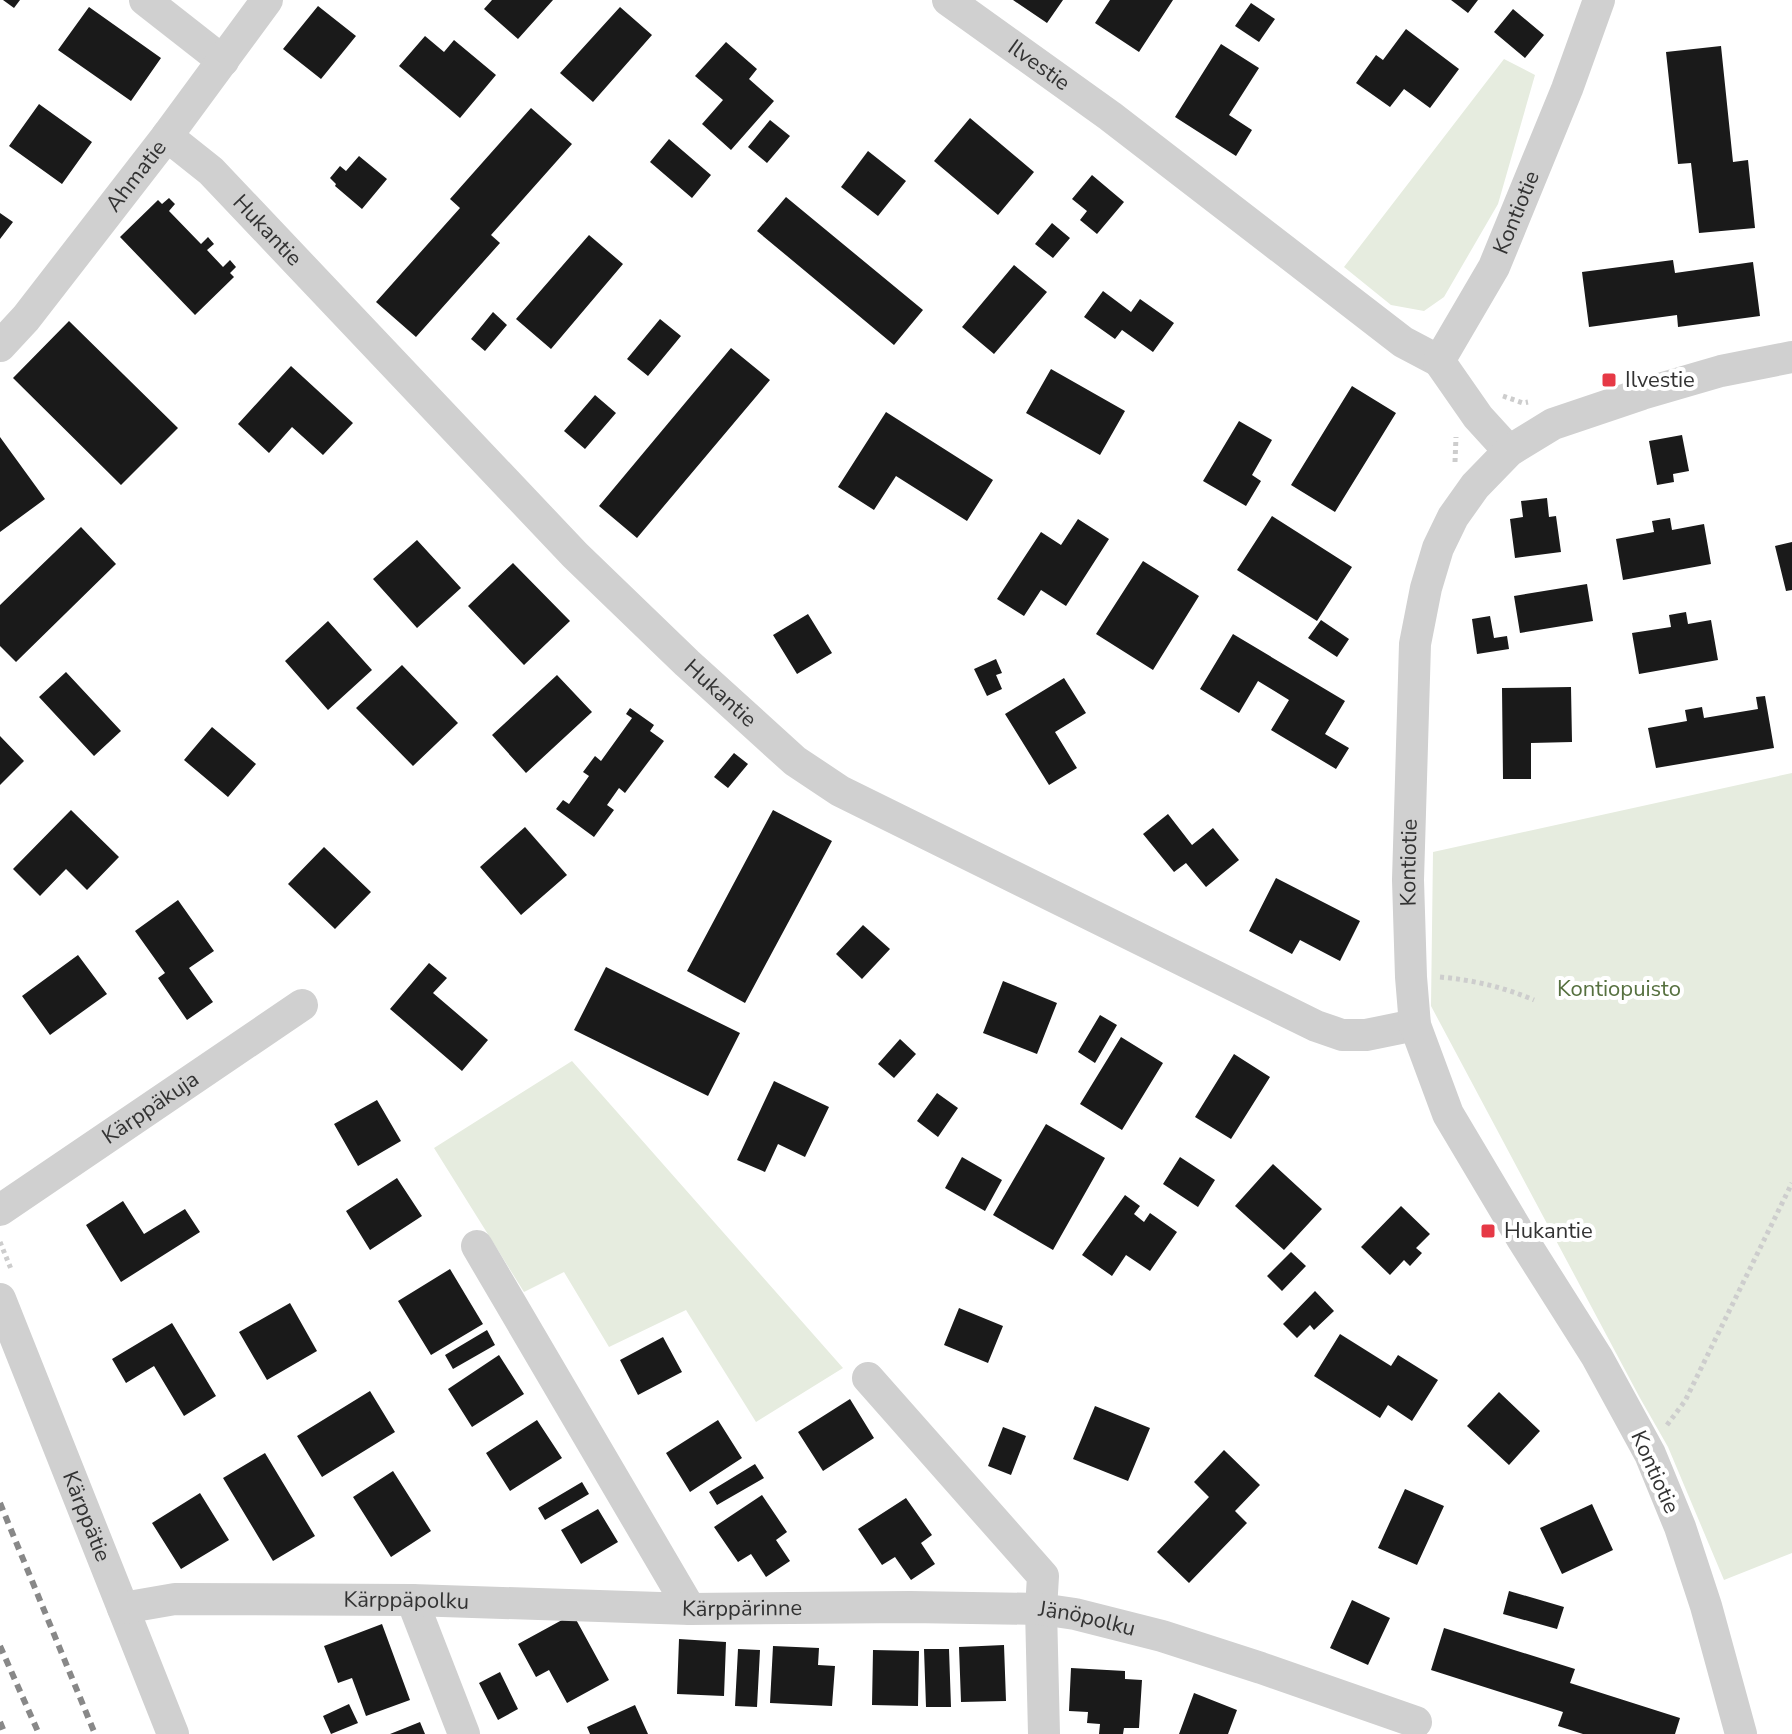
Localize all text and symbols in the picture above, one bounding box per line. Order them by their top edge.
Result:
street label: Ilvestie [1002,33,1076,98]
street label: Ahmatie [99,134,174,218]
street label: Kontiotie [1486,166,1547,259]
street label: Hukantie [226,188,309,273]
place label: Ilvestie [1625,365,1695,395]
marker: Ilvestie [1600,371,1618,389]
street label: Hukantie [677,652,763,734]
street label: Kontiotie [1393,818,1425,907]
park label: Kontiopuisto [1557,974,1681,1004]
street label: Kärppäkuja [96,1064,205,1151]
place label: Hukantie [1504,1216,1593,1246]
marker: Hukantie [1479,1222,1497,1240]
street label: Kontiotie [1623,1426,1687,1518]
street label: Kärppätie [55,1467,118,1566]
street label: Kärppäpolku [343,1585,469,1617]
street label: Kärppärinne [681,1593,802,1624]
street label: Jänöpolku [1036,1594,1139,1644]

